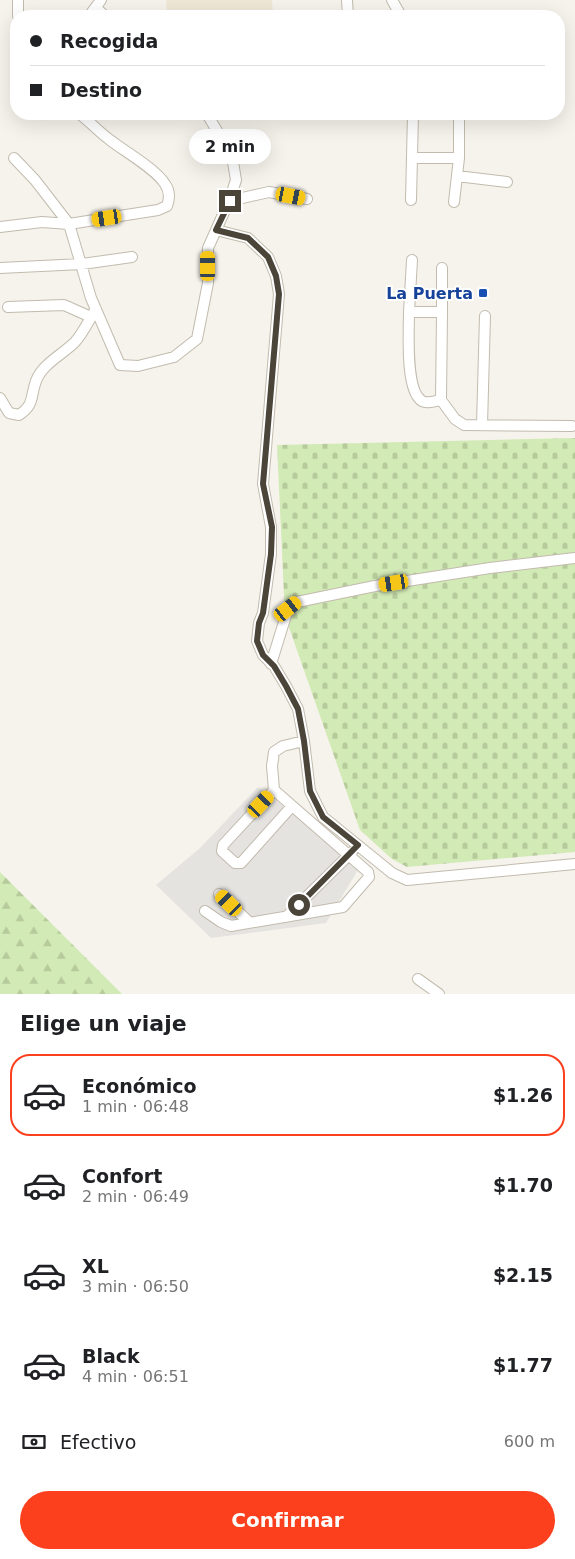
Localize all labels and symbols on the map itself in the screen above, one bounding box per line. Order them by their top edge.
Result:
callout: 2 min [189,128,271,164]
car [274,186,307,206]
route end [219,190,241,212]
car [91,208,122,228]
car [200,251,215,281]
place label: La Puerta [386,284,473,303]
marker: La Puerta [477,287,489,299]
car [378,573,409,593]
car [271,594,304,624]
car [245,788,276,820]
car [212,887,245,919]
route start [288,894,310,916]

